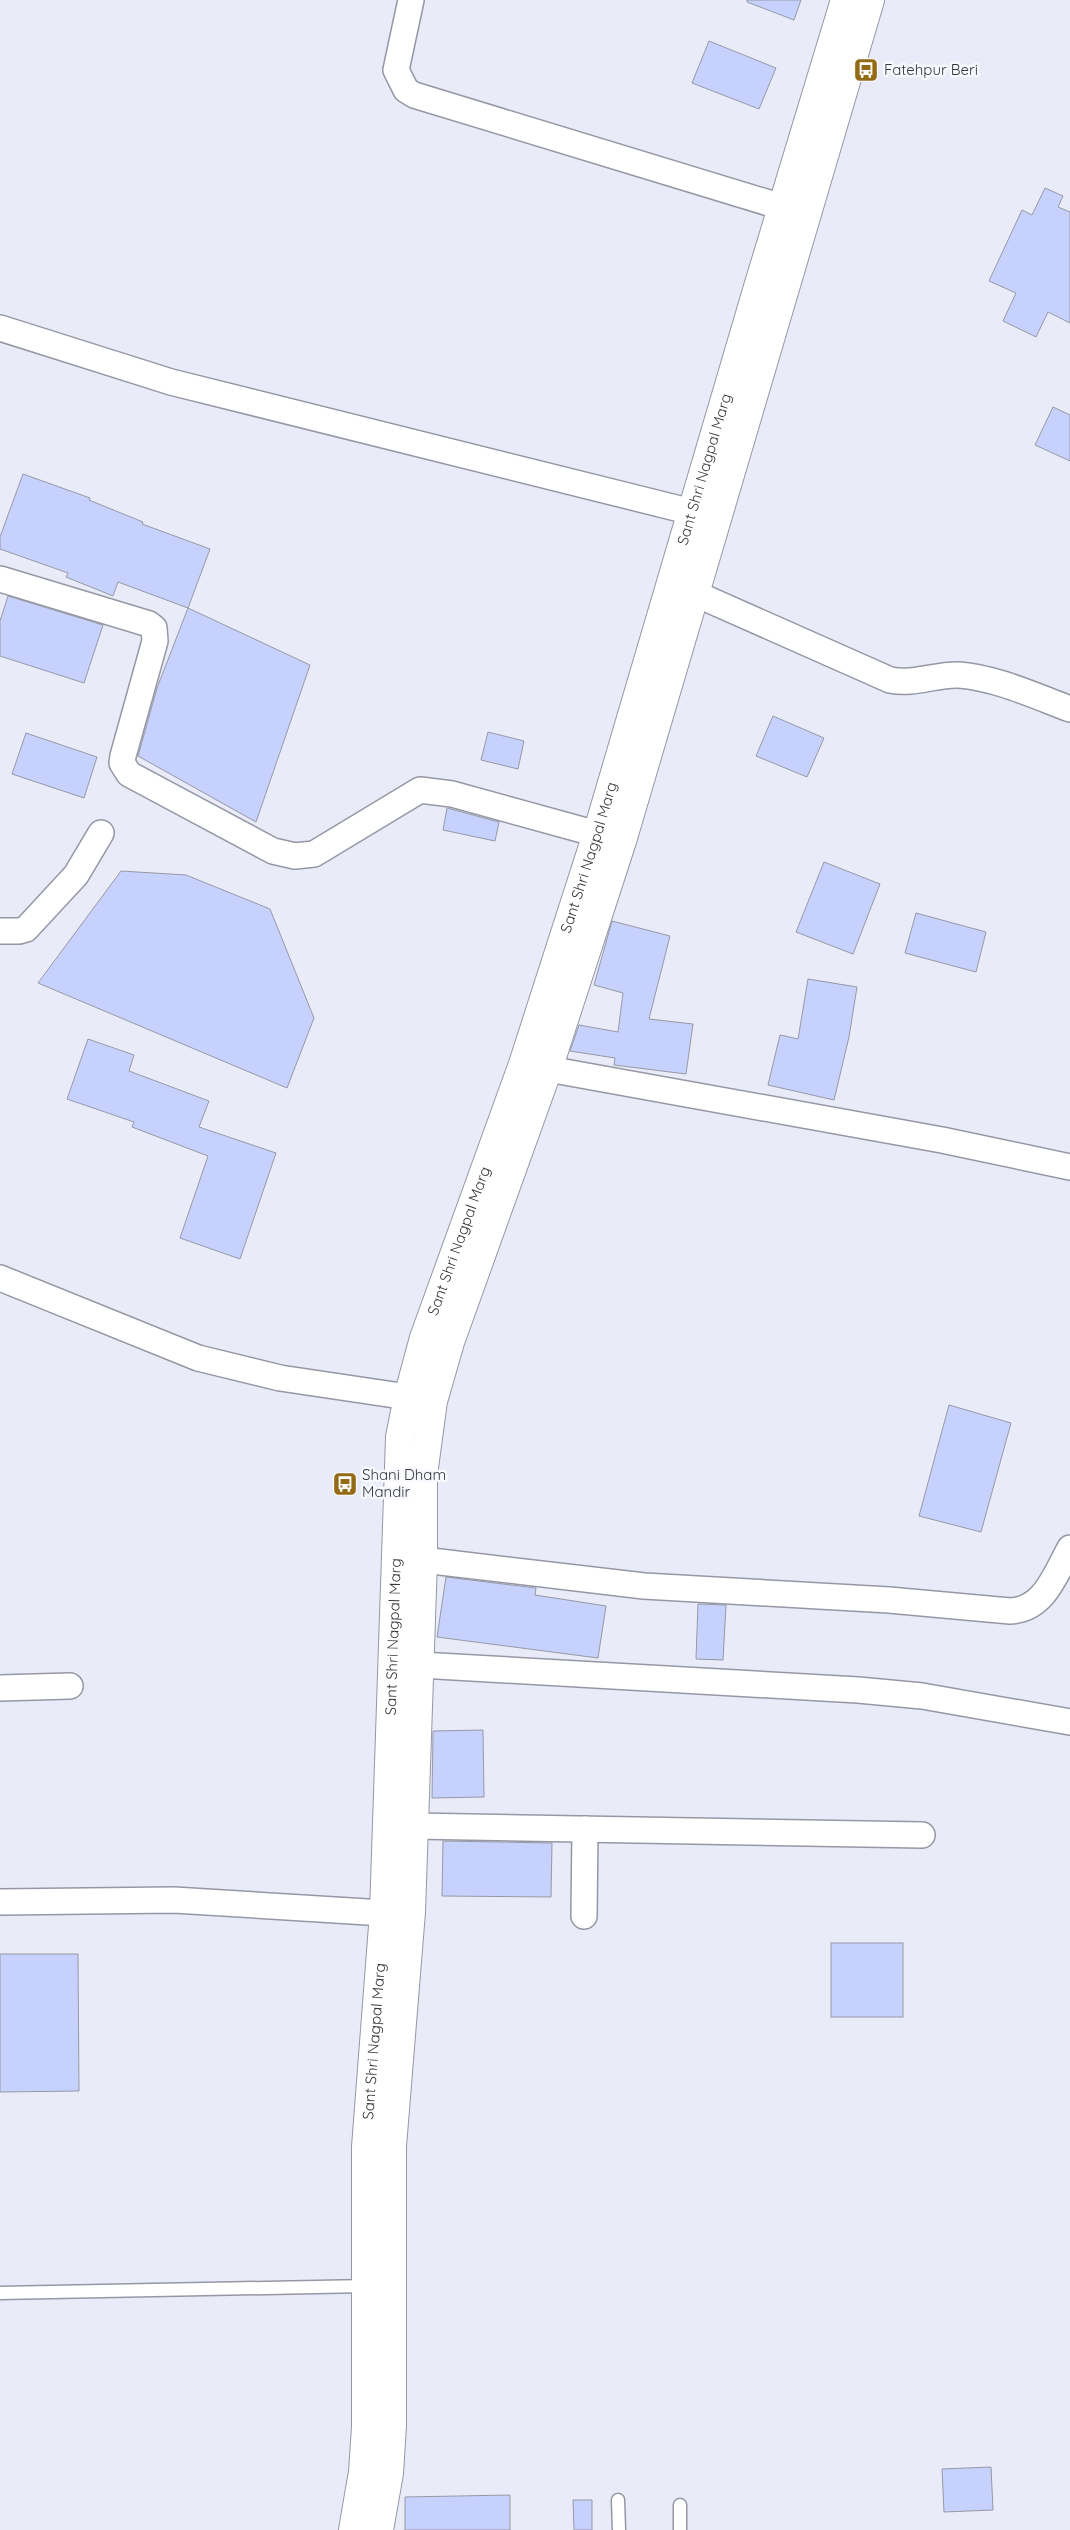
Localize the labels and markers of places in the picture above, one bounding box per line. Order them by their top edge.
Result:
bus stop icon: Fatehpur Beri [853,57,879,83]
place label: Fatehpur Beri [884,60,978,79]
place label: Shani Dham Mandir [362,1465,446,1501]
bus stop icon: Shani Dham Mandir [332,1471,358,1497]

